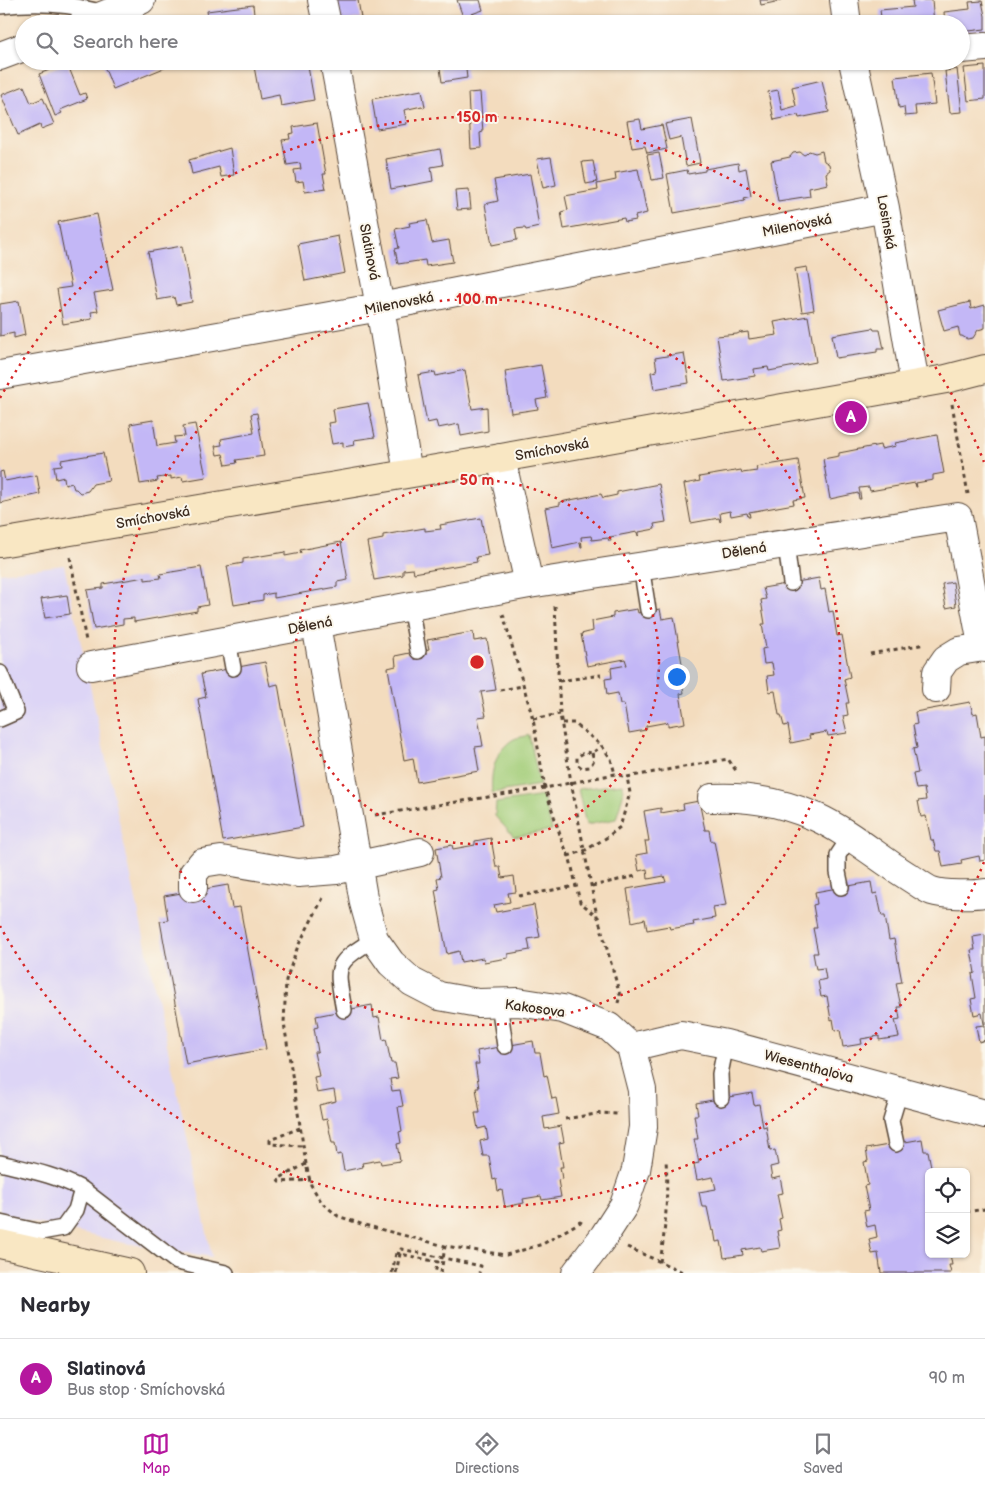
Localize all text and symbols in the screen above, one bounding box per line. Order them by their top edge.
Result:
search box [15,15,970,70]
icon: search [33,29,61,57]
text: Search here [73,31,178,54]
text: 150 m [456,108,498,127]
street label: Losinská [873,193,900,251]
street label: Milenovská [761,210,833,241]
street label: Slatinová [356,222,383,282]
street label: Milenovská [363,288,435,319]
text: 100 m [456,290,498,309]
pin: A [835,398,867,436]
street label: Smíchovská [514,435,590,464]
text: 50 m [460,471,495,490]
street label: Smíchovská [115,503,191,532]
street label: Dělená [721,539,768,562]
street label: Dělená [286,613,334,638]
centre of rings [468,653,486,671]
your location [664,664,690,690]
street label: Kakosova [504,996,566,1021]
street label: Wiesenthalova [762,1046,856,1087]
map controls [925,1168,970,1258]
button: locate [925,1168,970,1213]
button: layers [925,1213,970,1258]
text: Nearby [20,1293,90,1318]
text: Slatinová [67,1358,146,1381]
text: A [31,1369,41,1388]
text: 90 m [929,1369,965,1388]
text: Bus stop · Smíchovská [67,1381,225,1400]
tab: Map [142,1430,170,1477]
tab: Directions [455,1430,519,1477]
tab: Saved [803,1430,843,1477]

